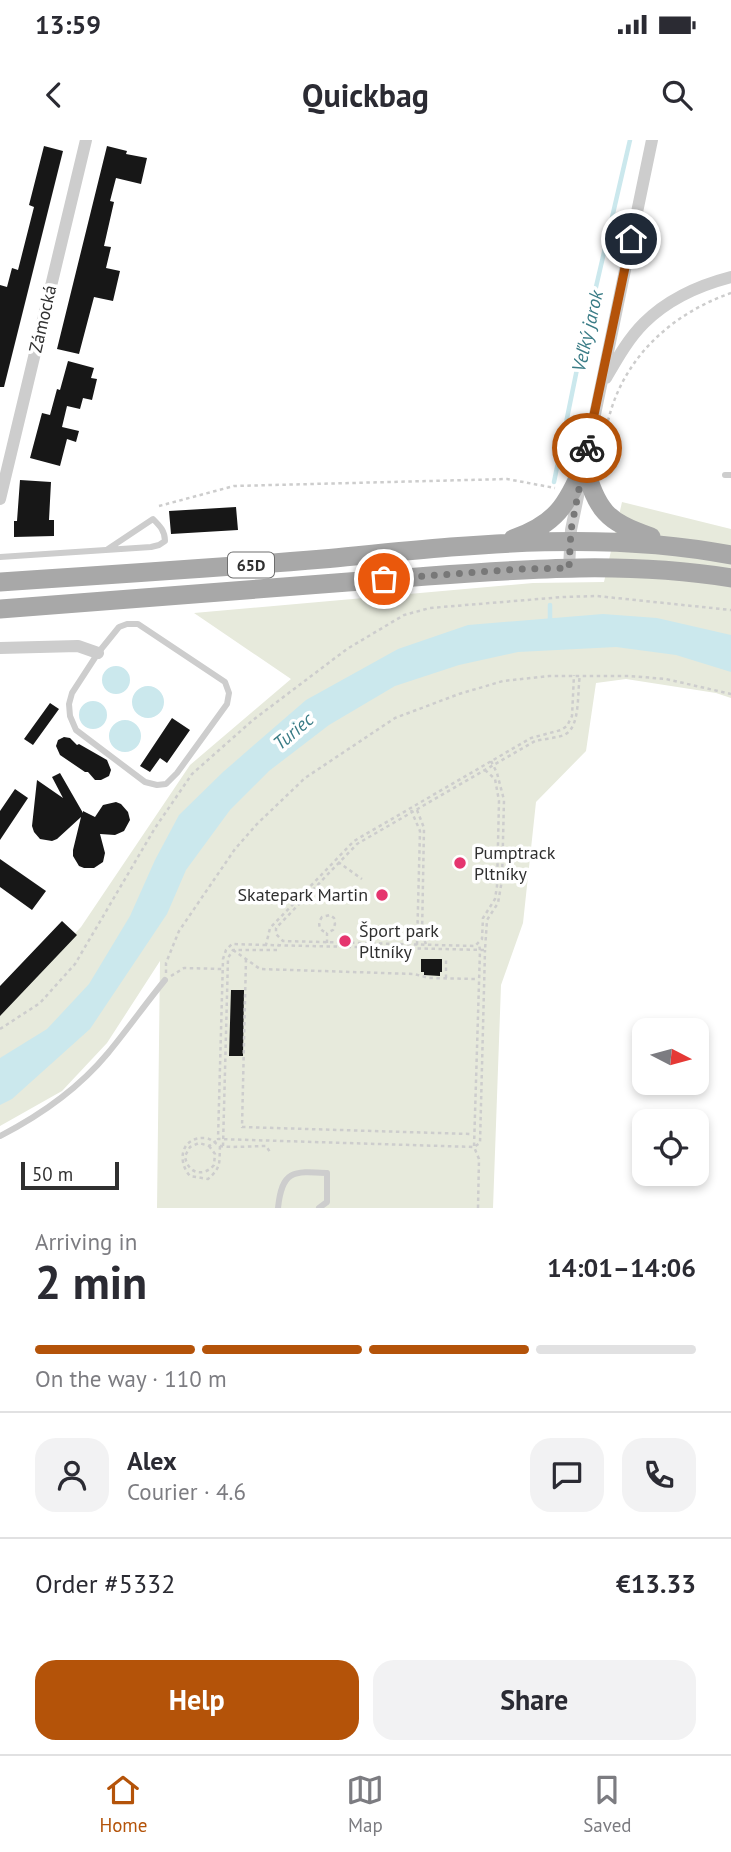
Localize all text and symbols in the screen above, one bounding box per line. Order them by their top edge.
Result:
text: 13:59 [35,8,101,41]
text: Quickbag [302,74,429,116]
icon: back [35,76,73,114]
icon: search [658,76,696,114]
pin [601,209,661,269]
icon: home [612,220,650,258]
street label: Zámocká [24,283,61,355]
water label: Veľký jarok [566,286,608,374]
courier [552,413,622,483]
icon: bike [568,429,606,467]
pin [354,549,414,609]
road number: 65D [228,552,274,578]
icon: bag [365,560,403,598]
water label: Turiec [268,706,319,755]
place label: Pumptrack Pltníky [474,841,556,885]
marker: Pumptrack Pltníky [452,855,468,871]
place label: Skatepark Martin [238,883,368,906]
marker: Skatepark Martin [374,887,390,903]
place label: Šport park Pltníky [359,919,439,963]
marker: Šport park Pltníky [337,933,353,949]
north arrow [632,1018,709,1096]
map controls [632,1018,709,1186]
button: locate [632,1109,709,1186]
scale bar [21,1159,119,1191]
text: 50 m [32,1162,73,1186]
text: Arriving in [35,1227,137,1256]
text: 14:01–14:06 [547,1251,696,1284]
text: 2 min [35,1252,147,1312]
text: On the way · 110 m [35,1364,227,1393]
button: person [35,1438,109,1512]
button: chat [530,1438,604,1512]
button: phone [622,1438,696,1512]
text: Alex [127,1444,177,1477]
text: Courier · 4.6 [127,1477,246,1506]
text: Order #5332 [35,1567,175,1600]
text: €13.33 [616,1567,696,1600]
button: Help [35,1660,359,1740]
button: Share [373,1660,696,1740]
tab: Home [99,1771,147,1837]
tab: Map [346,1771,384,1837]
tab: Saved [583,1771,632,1837]

